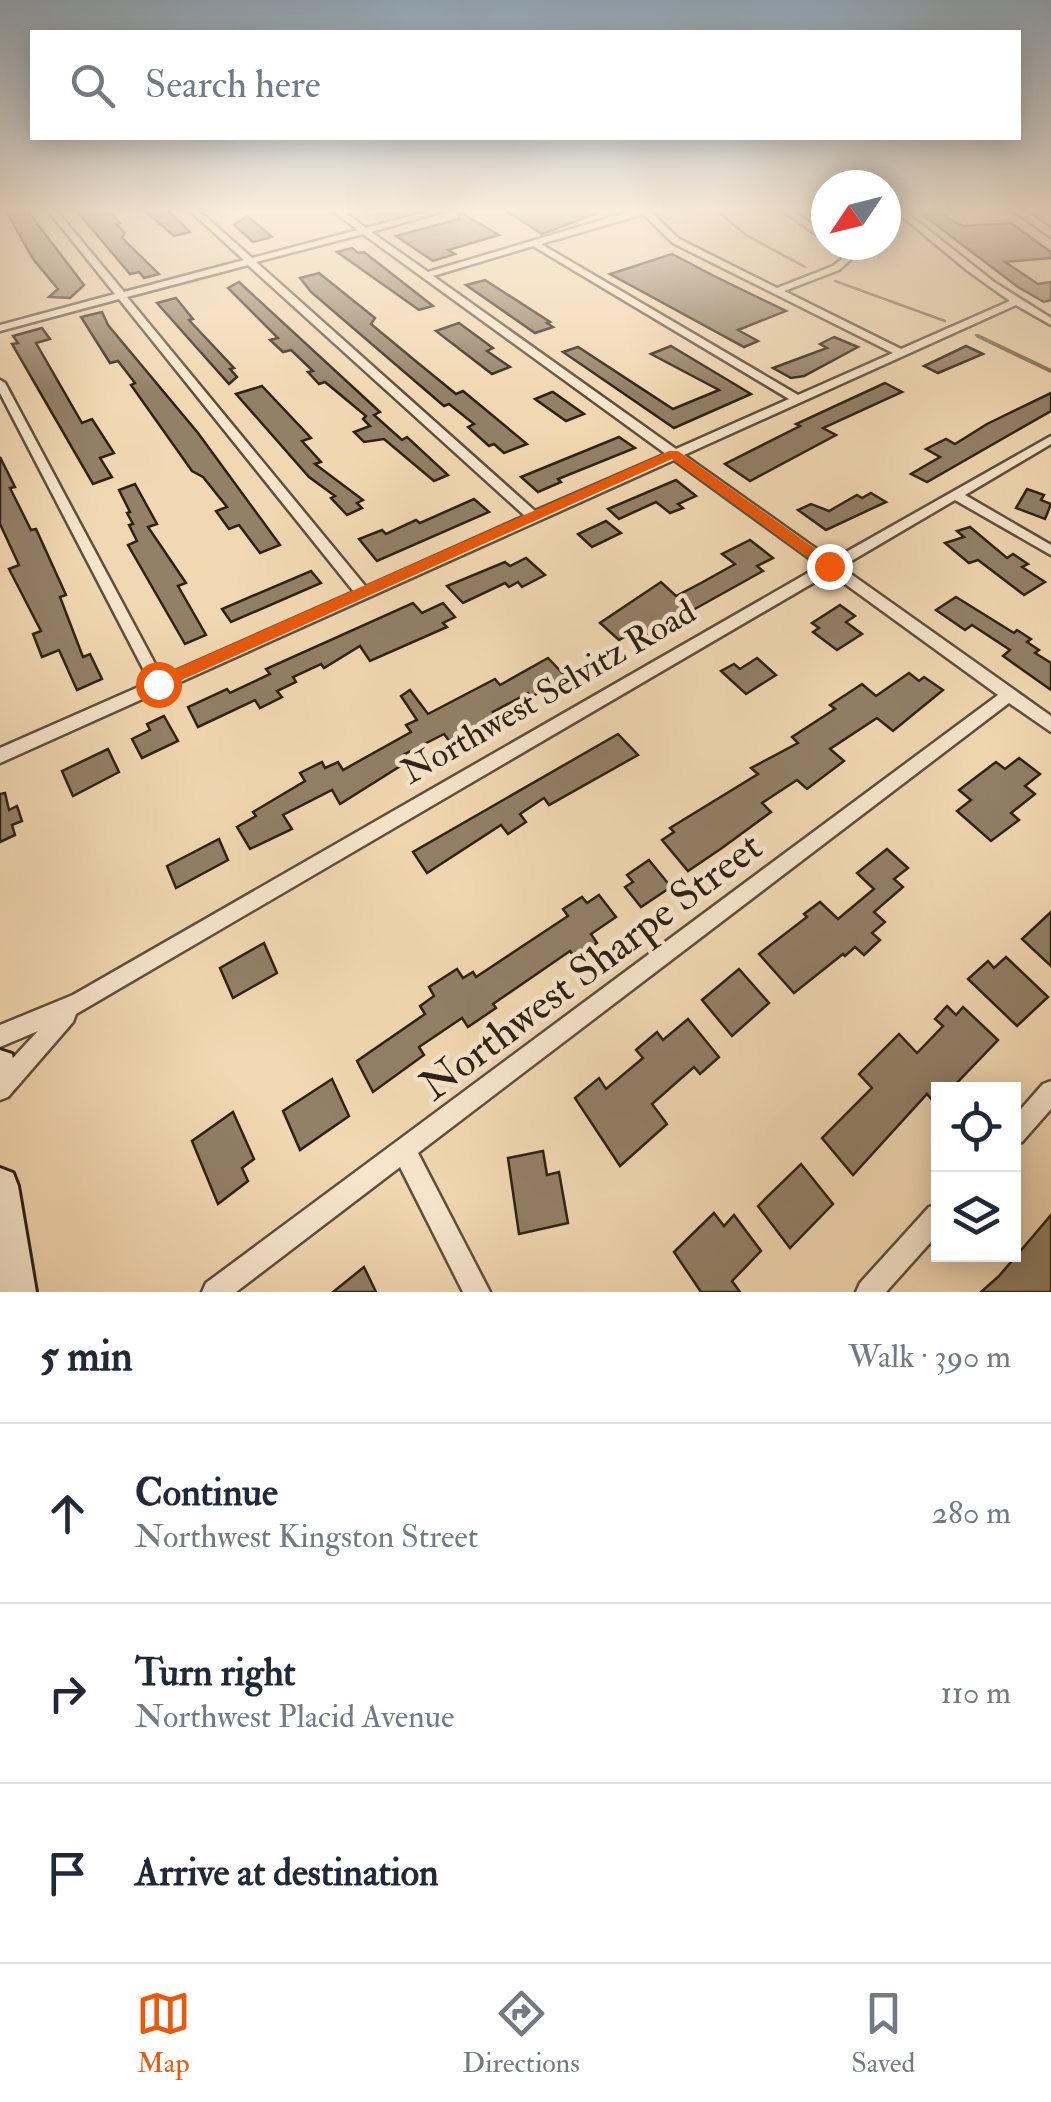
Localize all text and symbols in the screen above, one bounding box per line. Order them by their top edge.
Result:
search box [30,30,1021,140]
icon: search [65,58,120,113]
text: Search here [145,61,321,109]
north arrow [811,170,901,260]
route end [807,544,853,590]
street label: Northwest Selvitz Road [394,590,703,794]
route start [136,662,182,708]
street label: Northwest Sharpe Street [410,821,772,1112]
map controls [931,1082,1021,1262]
button: locate [931,1082,1021,1172]
button: layers [931,1172,1021,1262]
text: 5 min [40,1331,133,1383]
text: Walk · 390 m [848,1337,1011,1377]
text: Continue [135,1469,278,1517]
icon: ahead [40,1486,95,1541]
text: 280 m [932,1493,1011,1533]
text: Northwest Kingston Street [135,1517,478,1557]
text: Turn right [135,1649,296,1697]
icon: right [40,1666,95,1721]
text: 110 m [940,1673,1011,1713]
text: Northwest Placid Avenue [135,1697,454,1737]
icon: arrive [40,1846,95,1901]
text: Arrive at destination [135,1849,439,1897]
tab: Map [136,1986,191,2081]
tab: Directions [462,1986,580,2081]
tab: Saved [851,1986,915,2081]

